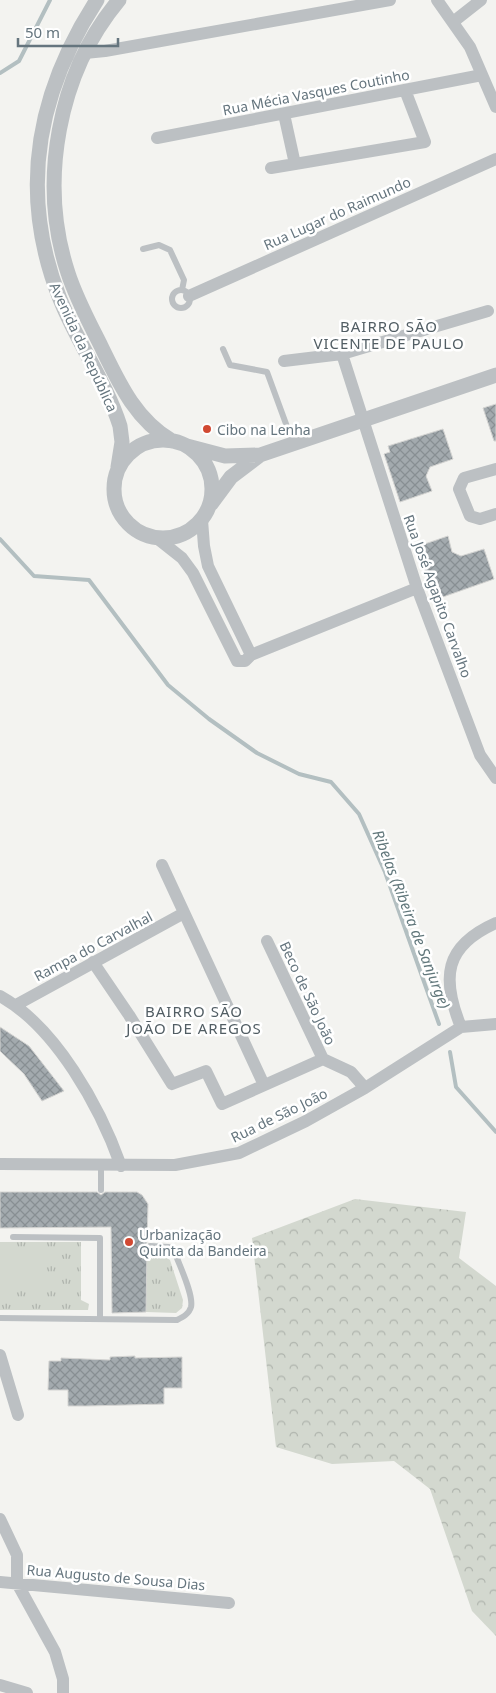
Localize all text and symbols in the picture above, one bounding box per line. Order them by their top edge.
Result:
scale bar [18,15,118,47]
text: 50 m [25,22,60,42]
street label: Rua Mécia Vasques Coutinho [221,65,411,119]
street label: Rua Lugar do Raimundo [260,172,414,254]
street label: Avenida da República [46,279,122,415]
district label: BAIRRO SÃO VICENTE DE PAULO [313,316,465,353]
place label: Cibo na Lenha [217,420,311,439]
marker: Cibo na Lenha [201,423,213,435]
street label: Rua José Agapito Carvalho [400,512,476,680]
water label: Ribelas (Ribeira de Sanjurge) [369,827,455,1011]
street label: Rampa do Carvalhal [30,907,156,985]
street label: Beco de São João [276,938,340,1048]
district label: BAIRRO SÃO JOÃO DE AREGOS [124,1001,262,1038]
street label: Rua de São João [228,1083,330,1147]
place label: Urbanização Quinta da Bandeira [139,1225,267,1260]
marker: Urbanização Quinta da Bandeira [123,1236,135,1248]
street label: Rua Augusto de Sousa Dias [26,1560,206,1594]

